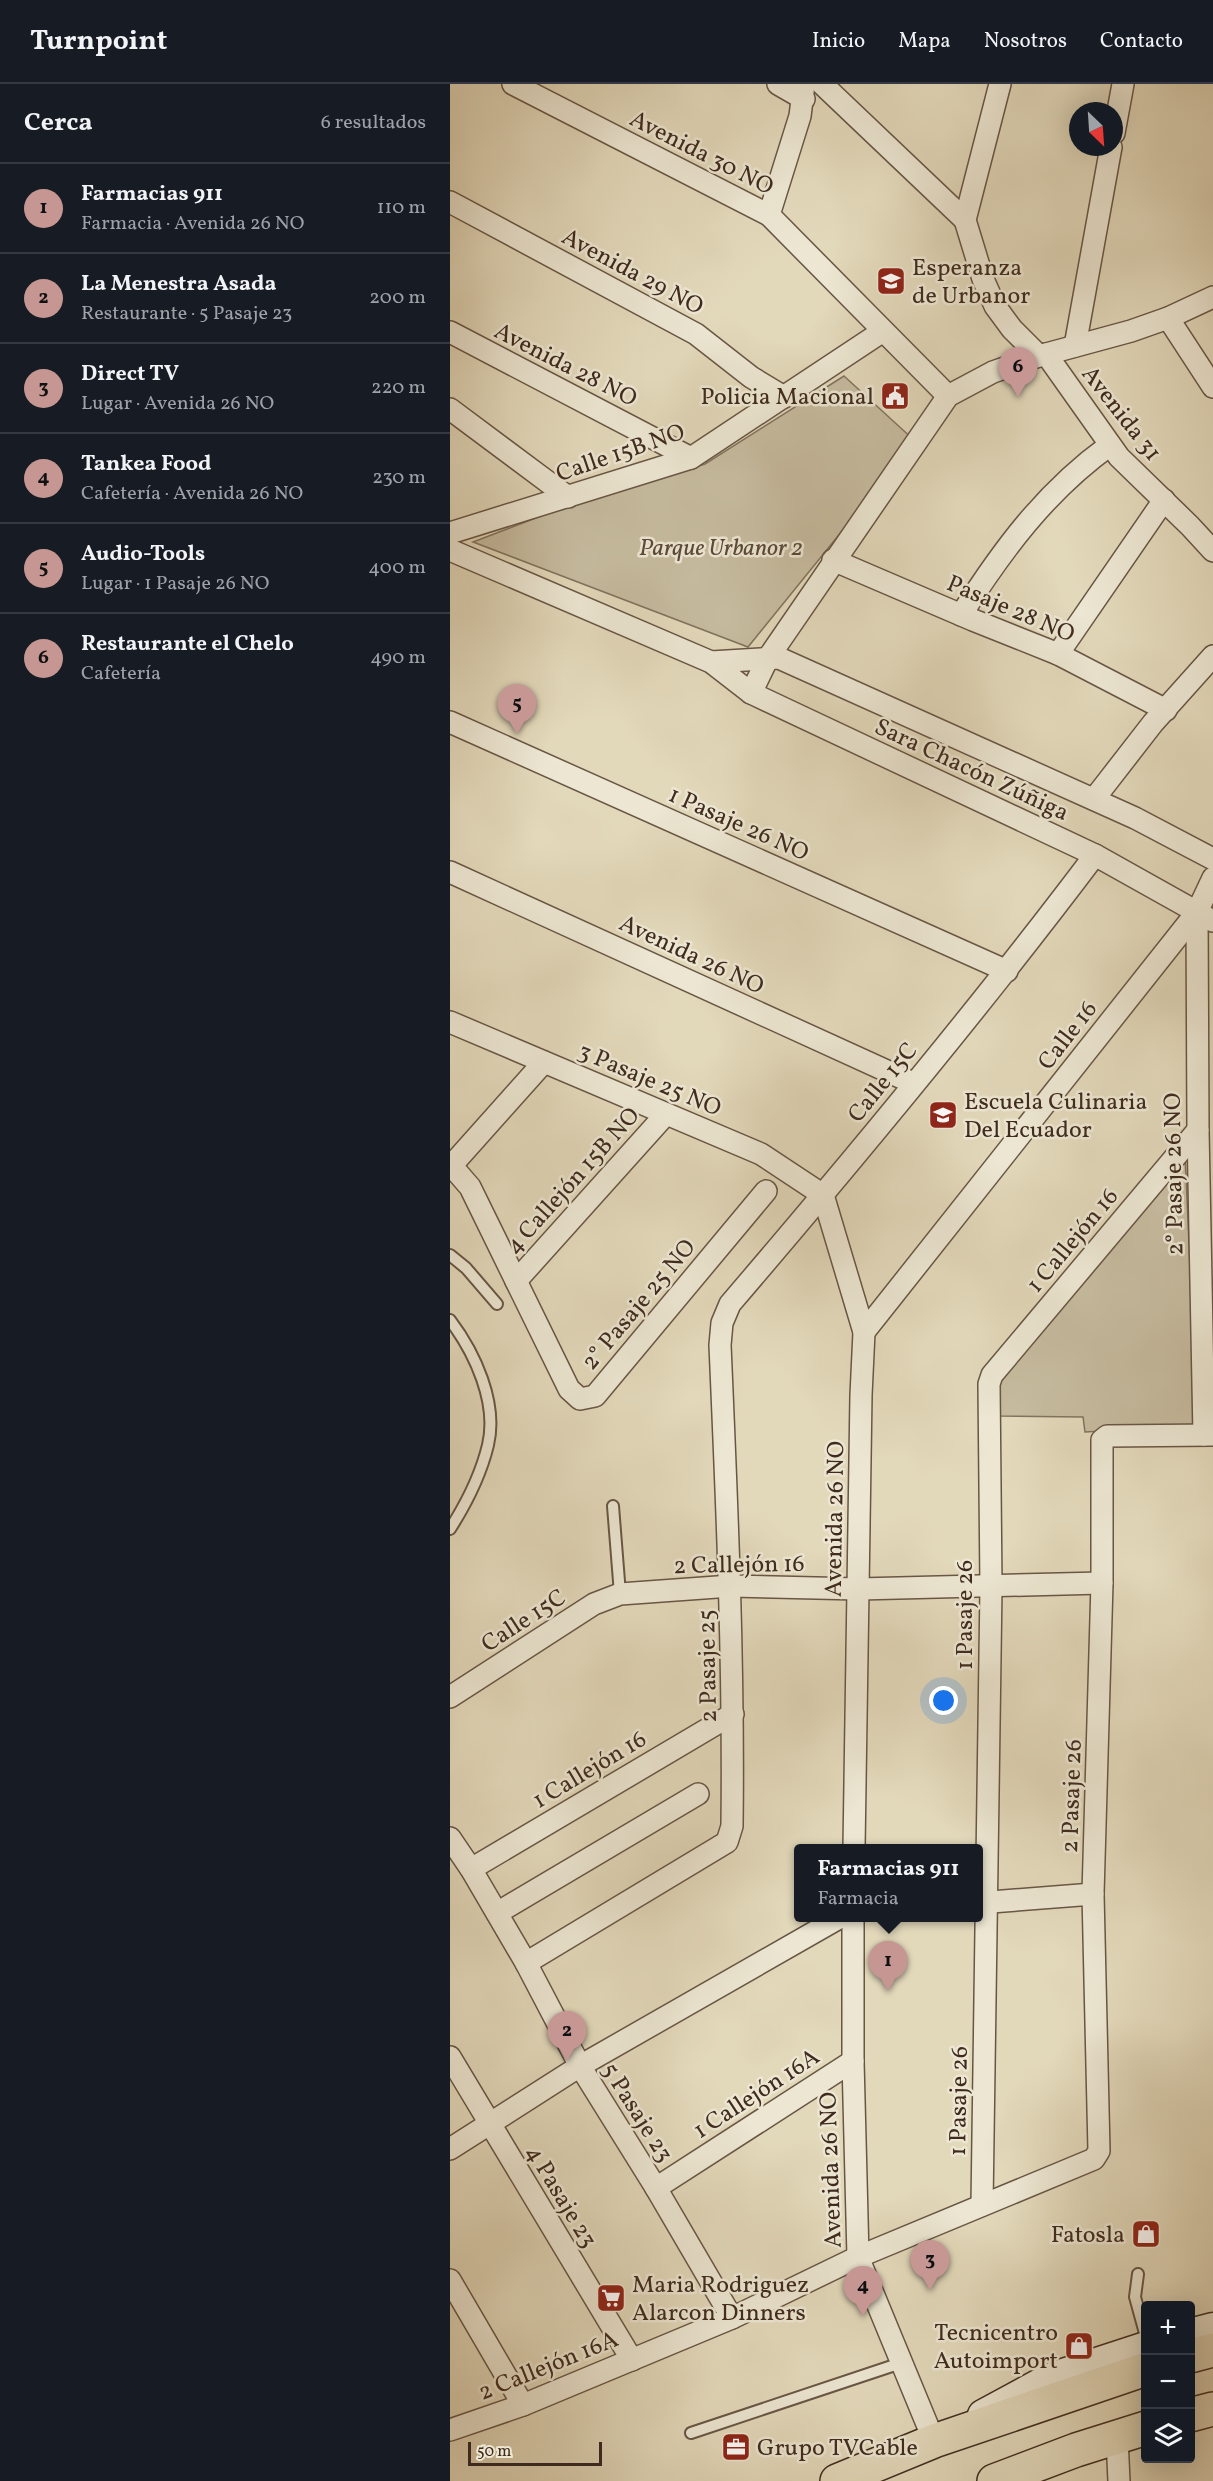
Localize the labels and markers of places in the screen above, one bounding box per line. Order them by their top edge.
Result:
place label: Esperanza de Urbanor [912,252,1030,314]
school or university icon: Esperanza de Urbanor [875,265,907,297]
pin: 6 [998,348,1038,397]
public building icon: Policia Macional [879,380,911,412]
place label: Policia Macional [700,381,874,415]
pin: 5 [498,684,536,734]
place label: Escuela Culinaria Del Ecuador [964,1086,1147,1148]
school or university icon: Escuela Culinaria Del Ecuador [927,1099,959,1131]
pin: 1 [868,1942,908,1991]
pin: 2 [548,2012,586,2061]
shop icon: Fatosla [1130,2218,1162,2250]
place label: Fatosla [1051,2219,1125,2253]
pin: 3 [910,2240,950,2290]
pin: 4 [844,2266,882,2316]
place label: Maria Rodriguez Alarcon Dinners [632,2269,809,2331]
supermarket icon: Maria Rodriguez Alarcon Dinners [595,2282,627,2314]
place label: Tecnicentro Autoimport [934,2317,1058,2379]
shop icon: Tecnicentro Autoimport [1063,2330,1095,2362]
office icon: Grupo TVCable [720,2431,752,2463]
place label: Grupo TVCable [757,2432,918,2466]

